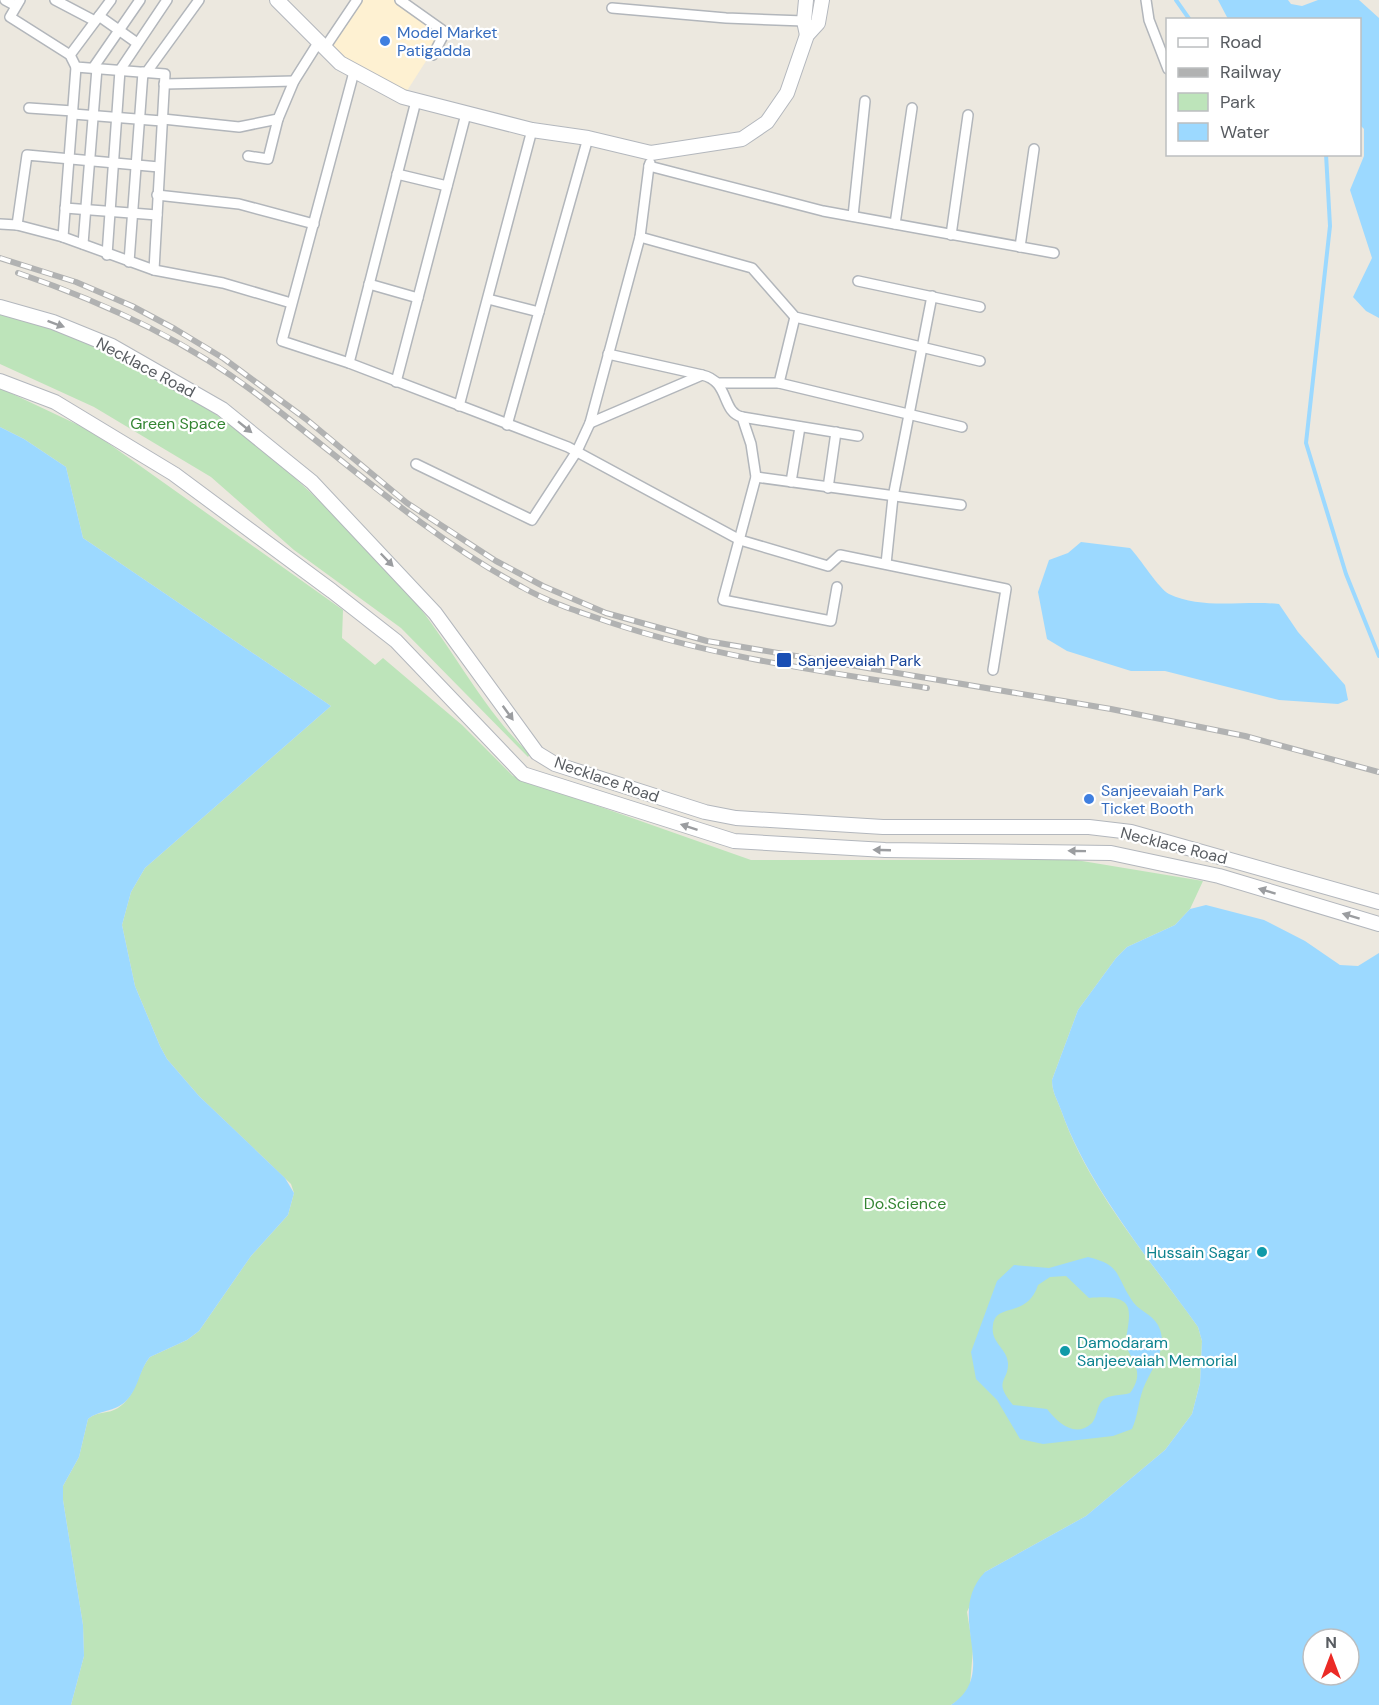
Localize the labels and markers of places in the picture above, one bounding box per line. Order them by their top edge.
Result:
place label: Model Market Patigadda [397,22,498,61]
marker: Model Market Patigadda [378,34,392,48]
place label: Sanjeevaiah Park [798,650,921,671]
marker: Sanjeevaiah Park [775,651,793,669]
place label: Sanjeevaiah Park Ticket Booth [1101,780,1224,819]
marker: Sanjeevaiah Park Ticket Booth [1082,792,1096,806]
place label: Hussain Sagar [1146,1242,1250,1263]
marker: Hussain Sagar [1255,1245,1269,1259]
place label: Damodaram Sanjeevaiah Memorial [1077,1332,1237,1371]
marker: Damodaram Sanjeevaiah Memorial [1058,1344,1072,1358]

